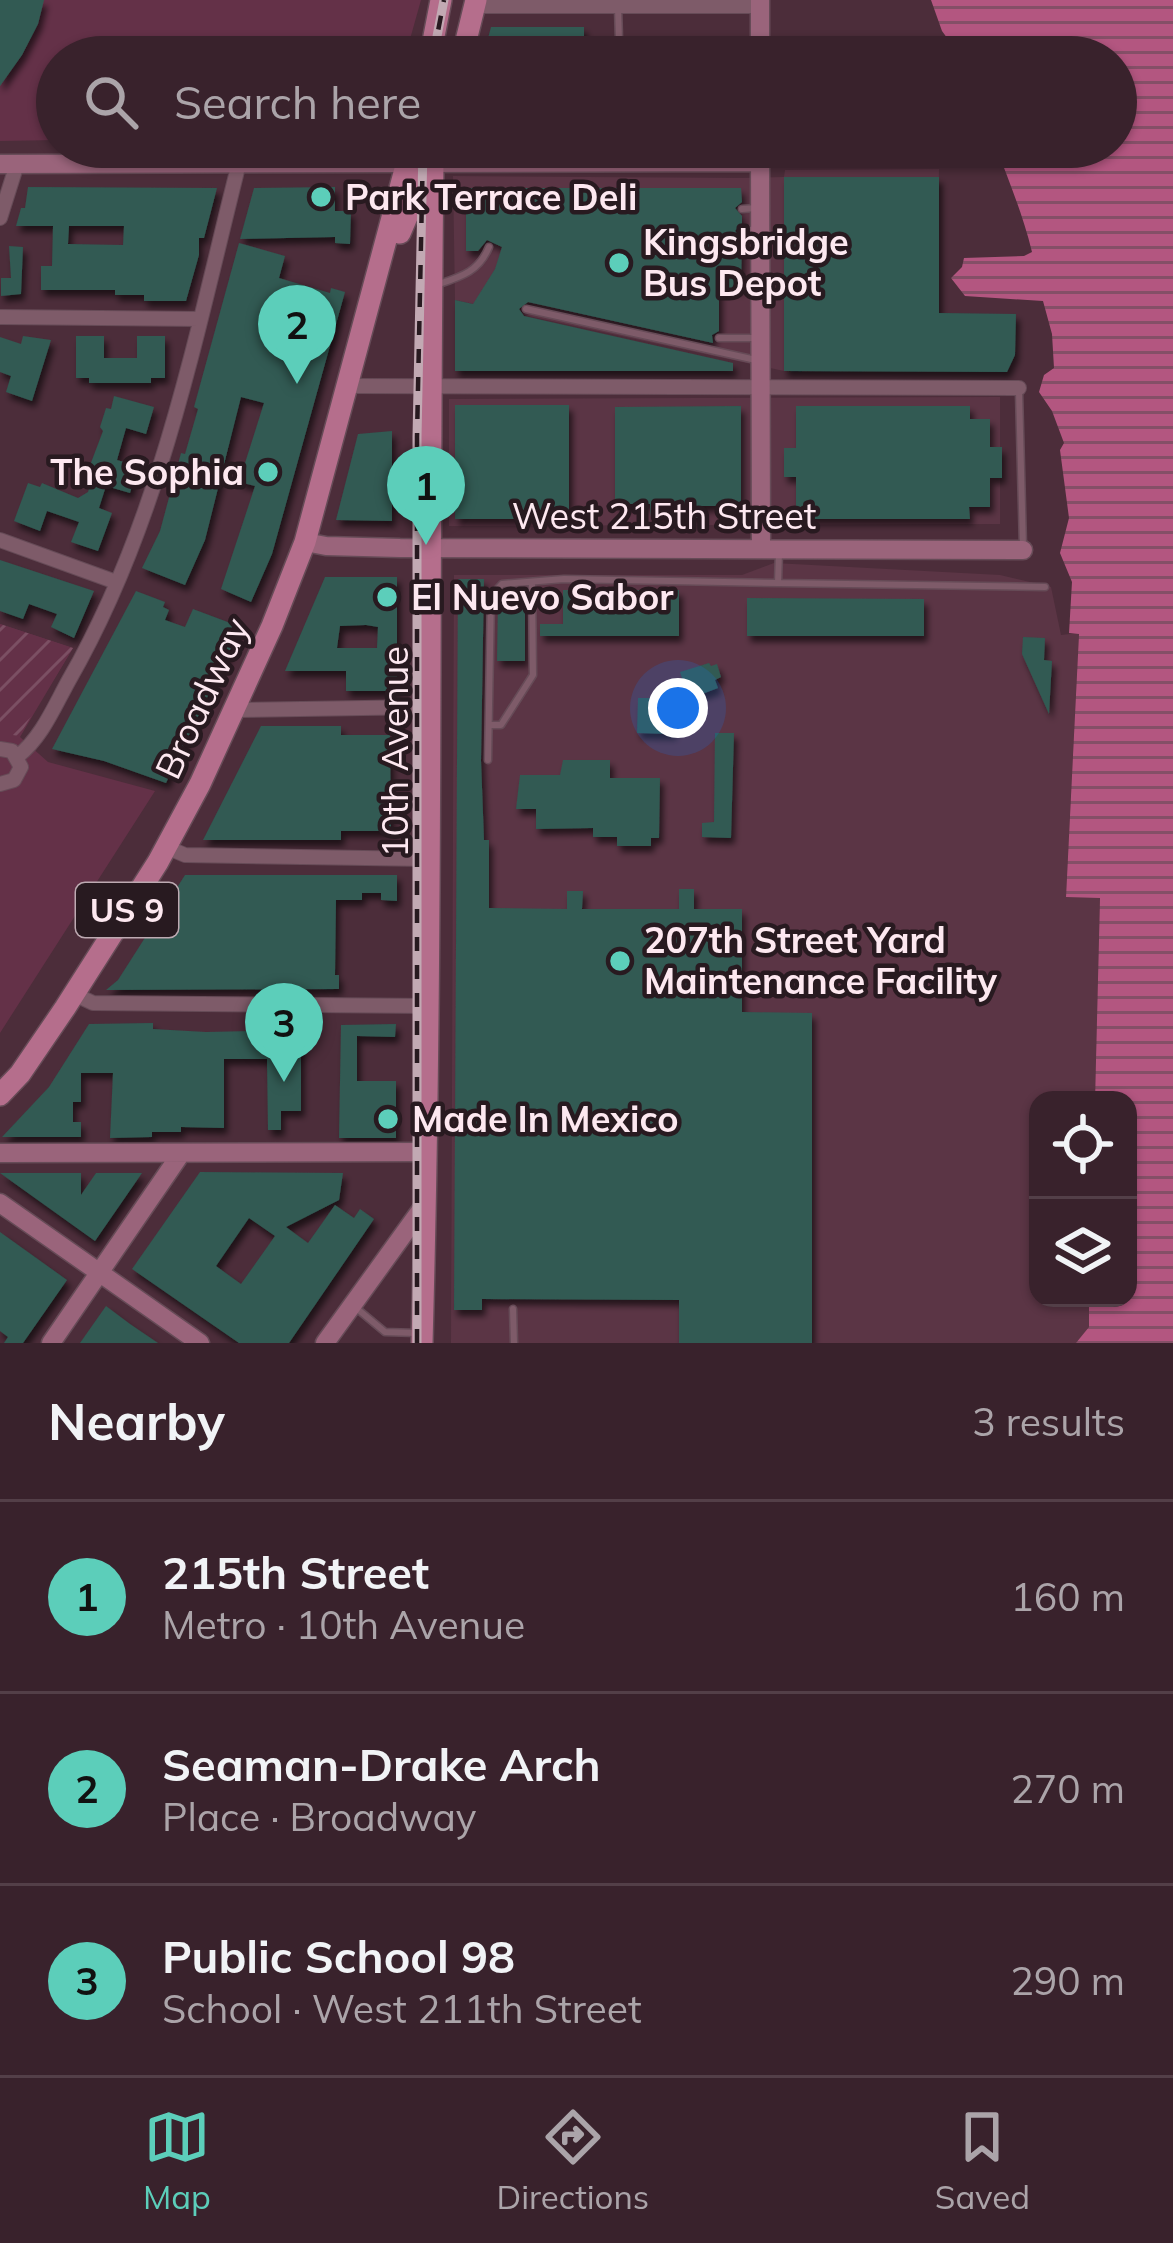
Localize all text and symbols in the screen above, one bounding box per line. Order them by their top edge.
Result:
search box [36,36,1137,168]
icon: search [78,69,144,135]
text: Search here [174,74,421,130]
place label: Park Terrace Deli [345,174,637,219]
marker: Park Terrace Deli [308,184,334,210]
place label: Kingsbridge Bus Depot [643,219,849,305]
marker: Kingsbridge Bus Depot [606,250,632,276]
pin: 2 [258,285,336,384]
pin: 1 [387,446,465,545]
place label: The Sophia [50,449,244,494]
marker: The Sophia [255,459,281,485]
street label: West 215th Street [512,493,816,538]
place label: El Nuevo Sabor [411,574,674,619]
marker: El Nuevo Sabor [374,584,400,610]
street label: Broadway [145,610,258,785]
street label: 10th Avenue [372,646,417,858]
your location [648,678,708,738]
road number: US 9 [76,883,178,937]
place label: 207th Street Yard Maintenance Facility [644,917,998,1003]
marker: 207th Street Yard Maintenance Facility [607,948,633,974]
pin: 3 [245,983,323,1082]
map controls [1029,1091,1137,1307]
button: locate [1029,1091,1137,1199]
place label: Made In Mexico [412,1096,679,1141]
marker: Made In Mexico [375,1106,401,1132]
button: layers [1029,1199,1137,1307]
text: Nearby [48,1389,225,1453]
text: 3 results [972,1397,1125,1446]
text: 215th Street [162,1544,429,1600]
text: 1 [75,1572,99,1621]
text: 160 m [1010,1572,1125,1621]
text: Metro · 10th Avenue [162,1600,525,1649]
text: Seaman-Drake Arch [162,1736,601,1792]
text: 2 [75,1764,99,1813]
text: 270 m [1010,1764,1125,1813]
text: Place · Broadway [162,1792,476,1841]
text: Public School 98 [162,1928,515,1984]
text: 3 [75,1956,99,2005]
text: 290 m [1010,1956,1125,2005]
text: School · West 211th Street [162,1984,642,2033]
tab: Map [143,2104,211,2217]
tab: Directions [497,2104,649,2217]
tab: Saved [935,2104,1030,2217]

